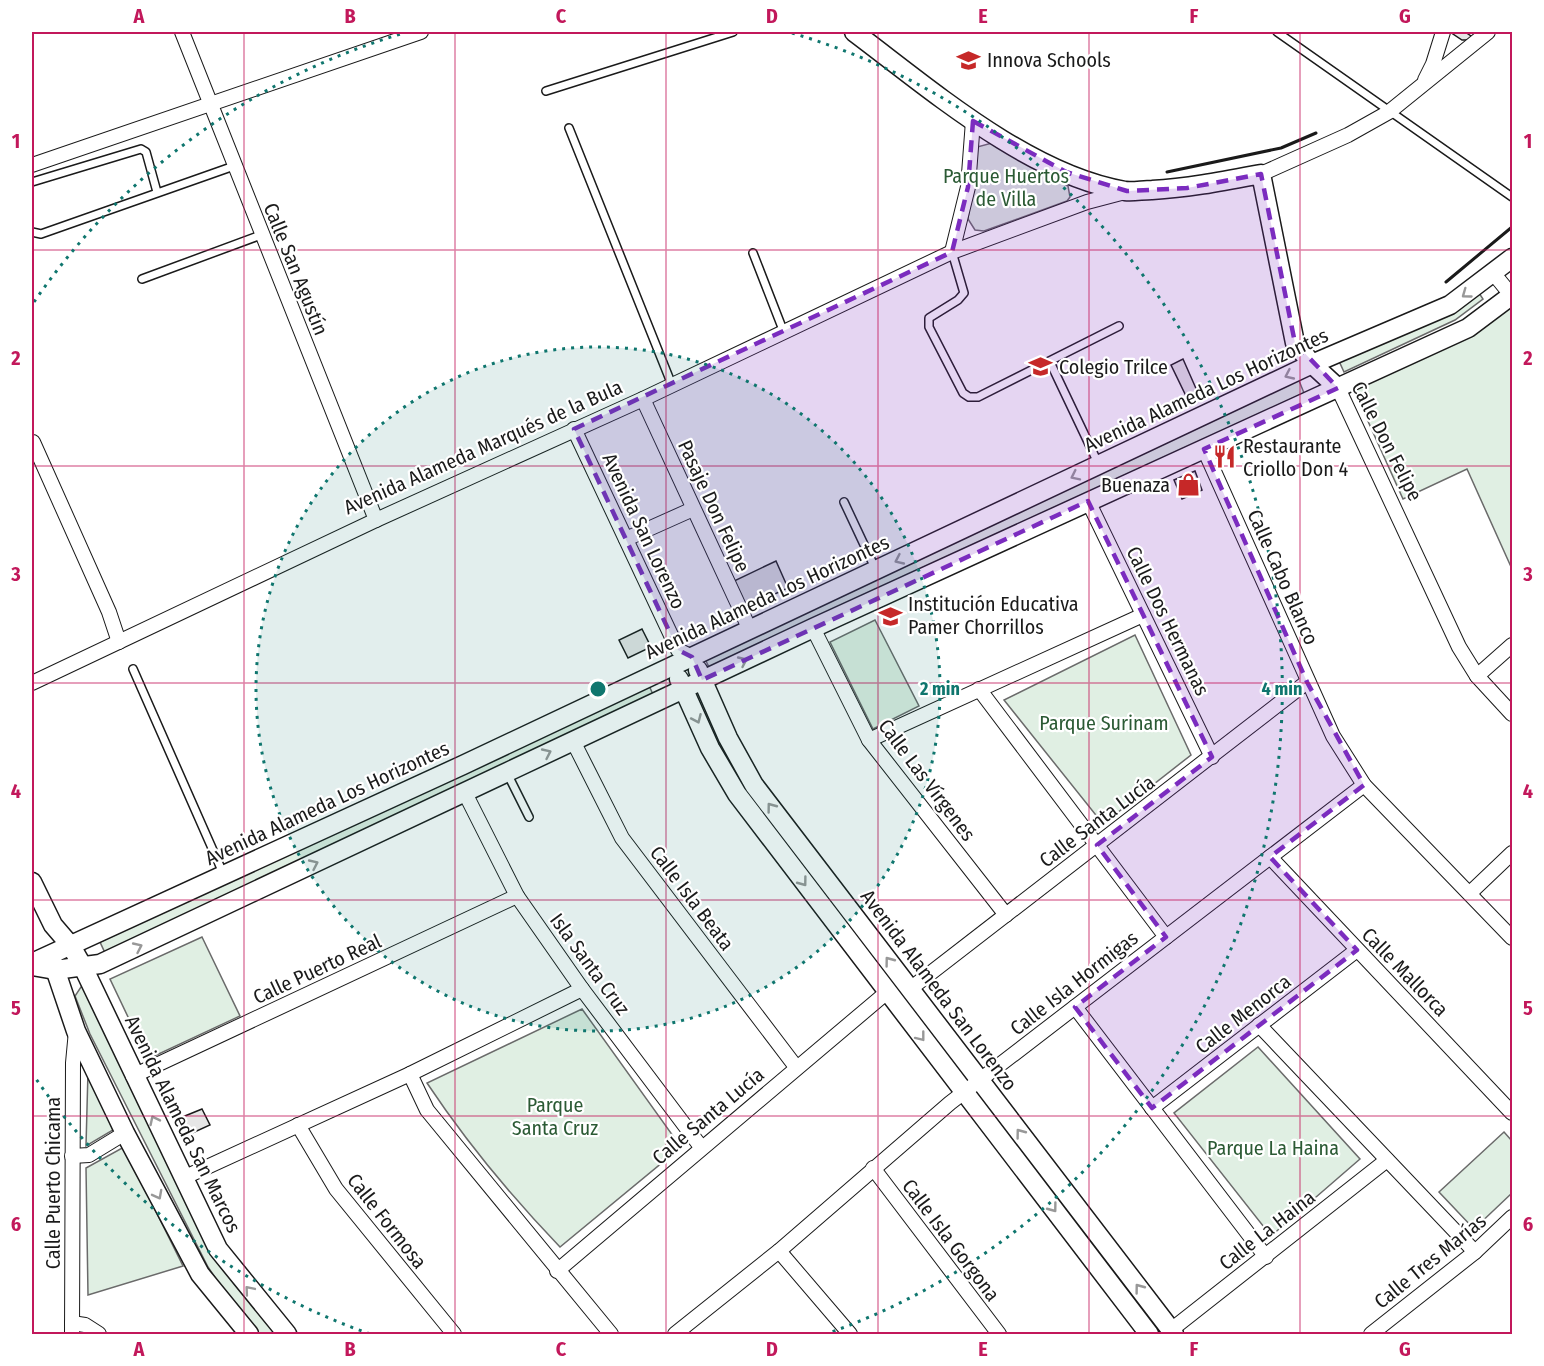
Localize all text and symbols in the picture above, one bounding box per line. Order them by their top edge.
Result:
text: A [133,4,146,28]
text: B [344,4,356,28]
text: C [556,4,567,28]
text: D [766,4,778,28]
text: E [978,4,988,28]
text: F [1190,4,1199,28]
text: G [1399,4,1411,28]
school or university icon: Innova Schools [956,47,982,73]
place label: Innova Schools [987,48,1111,72]
text: 1 [12,129,20,153]
text: 1 [1524,129,1532,153]
park label: Parque Huertos de Villa [943,164,1069,211]
street label: Calle San Agustín [259,199,333,339]
one-way arrow [1462,287,1473,298]
street label: Avenida Alameda Los Horizontes [1080,323,1332,457]
text: 2 [10,346,21,370]
text: 2 [1522,346,1533,370]
school or university icon: Colegio Trilce [1028,354,1054,380]
place label: Colegio Trilce [1059,355,1168,379]
one-way arrow [1285,367,1296,379]
street label: Avenida Alameda Marqués de la Bula [340,375,626,519]
street label: Calle Don Felipe [1347,377,1427,505]
place label: Restaurante Criollo Don 4 [1243,434,1348,481]
street label: Pasaje Don Felipe [673,436,755,576]
restaurant icon: Restaurante Criollo Don 4 [1212,444,1238,470]
street label: Avenida San Lorenzo [597,449,691,613]
one-way arrow [1071,469,1082,481]
shop icon: Buenaza [1175,472,1201,498]
place label: Buenaza [1101,473,1170,497]
street label: Calle Cabo Blanco [1242,506,1324,648]
street label: Avenida Alameda Los Horizontes [641,530,893,664]
street label: Calle Dos Hermanas [1122,543,1214,699]
one-way arrow [894,552,905,564]
text: 3 [10,562,21,586]
text: 3 [1522,562,1533,586]
place label: Institución Educativa Pamer Chorrillos [908,592,1079,639]
school or university icon: Institución Educativa Pamer Chorrillos [877,603,903,629]
one-way arrow [736,657,747,669]
text: 2 min [919,678,960,700]
text: 4 min [1262,678,1302,700]
centre of rings [588,679,608,699]
park label: Parque Surinam [1039,711,1169,735]
one-way arrow [690,713,702,724]
street label: Calle Las Vírgenes [873,714,981,846]
street label: Avenida Alameda Los Horizontes [201,736,453,870]
one-way arrow [541,749,552,761]
street label: Calle Santa Lucía [1035,770,1159,872]
text: 4 [11,779,21,803]
text: 4 [1523,779,1533,803]
one-way arrow [767,802,778,813]
street label: Calle Isla Beata [645,841,739,955]
one-way arrow [308,859,319,871]
one-way arrow [796,876,807,887]
street label: Avenida Alameda San Lorenzo [856,885,1022,1095]
street label: Isla Santa Cruz [545,908,635,1020]
street label: Calle Mallorca [1357,923,1453,1021]
street label: Calle Isla Hormigas [1005,926,1143,1040]
street label: Calle Puerto Real [249,929,385,1009]
one-way arrow [131,942,142,954]
one-way arrow [886,957,897,968]
street label: Calle Menorca [1191,969,1295,1059]
text: 5 [11,996,21,1020]
text: 5 [1523,996,1533,1020]
street label: Avenida Alameda San Marcos [120,1011,246,1237]
one-way arrow [914,1031,925,1042]
street label: Calle Santa Lucía [647,1062,769,1170]
park label: Parque Santa Cruz [512,1093,598,1140]
street label: Calle Puerto Chicama [41,1097,65,1269]
one-way arrow [150,1116,162,1127]
one-way arrow [1017,1129,1028,1140]
park label: Parque La Haina [1207,1136,1339,1160]
street label: Calle Formosa [342,1169,432,1273]
street label: Calle Isla Gorgona [897,1174,1005,1306]
street label: Calle La Haina [1214,1185,1320,1275]
one-way arrow [151,1189,162,1199]
one-way arrow [1046,1202,1057,1213]
street label: Calle Tres Marías [1369,1209,1491,1313]
text: 6 [11,1212,21,1236]
text: 6 [1523,1212,1533,1236]
one-way arrow [1135,1284,1146,1295]
one-way arrow [245,1286,256,1297]
text: A [133,1337,146,1361]
text: B [344,1337,356,1361]
text: C [556,1337,567,1361]
text: D [766,1337,778,1361]
text: E [978,1337,988,1361]
text: F [1190,1337,1199,1361]
text: G [1399,1337,1411,1361]

